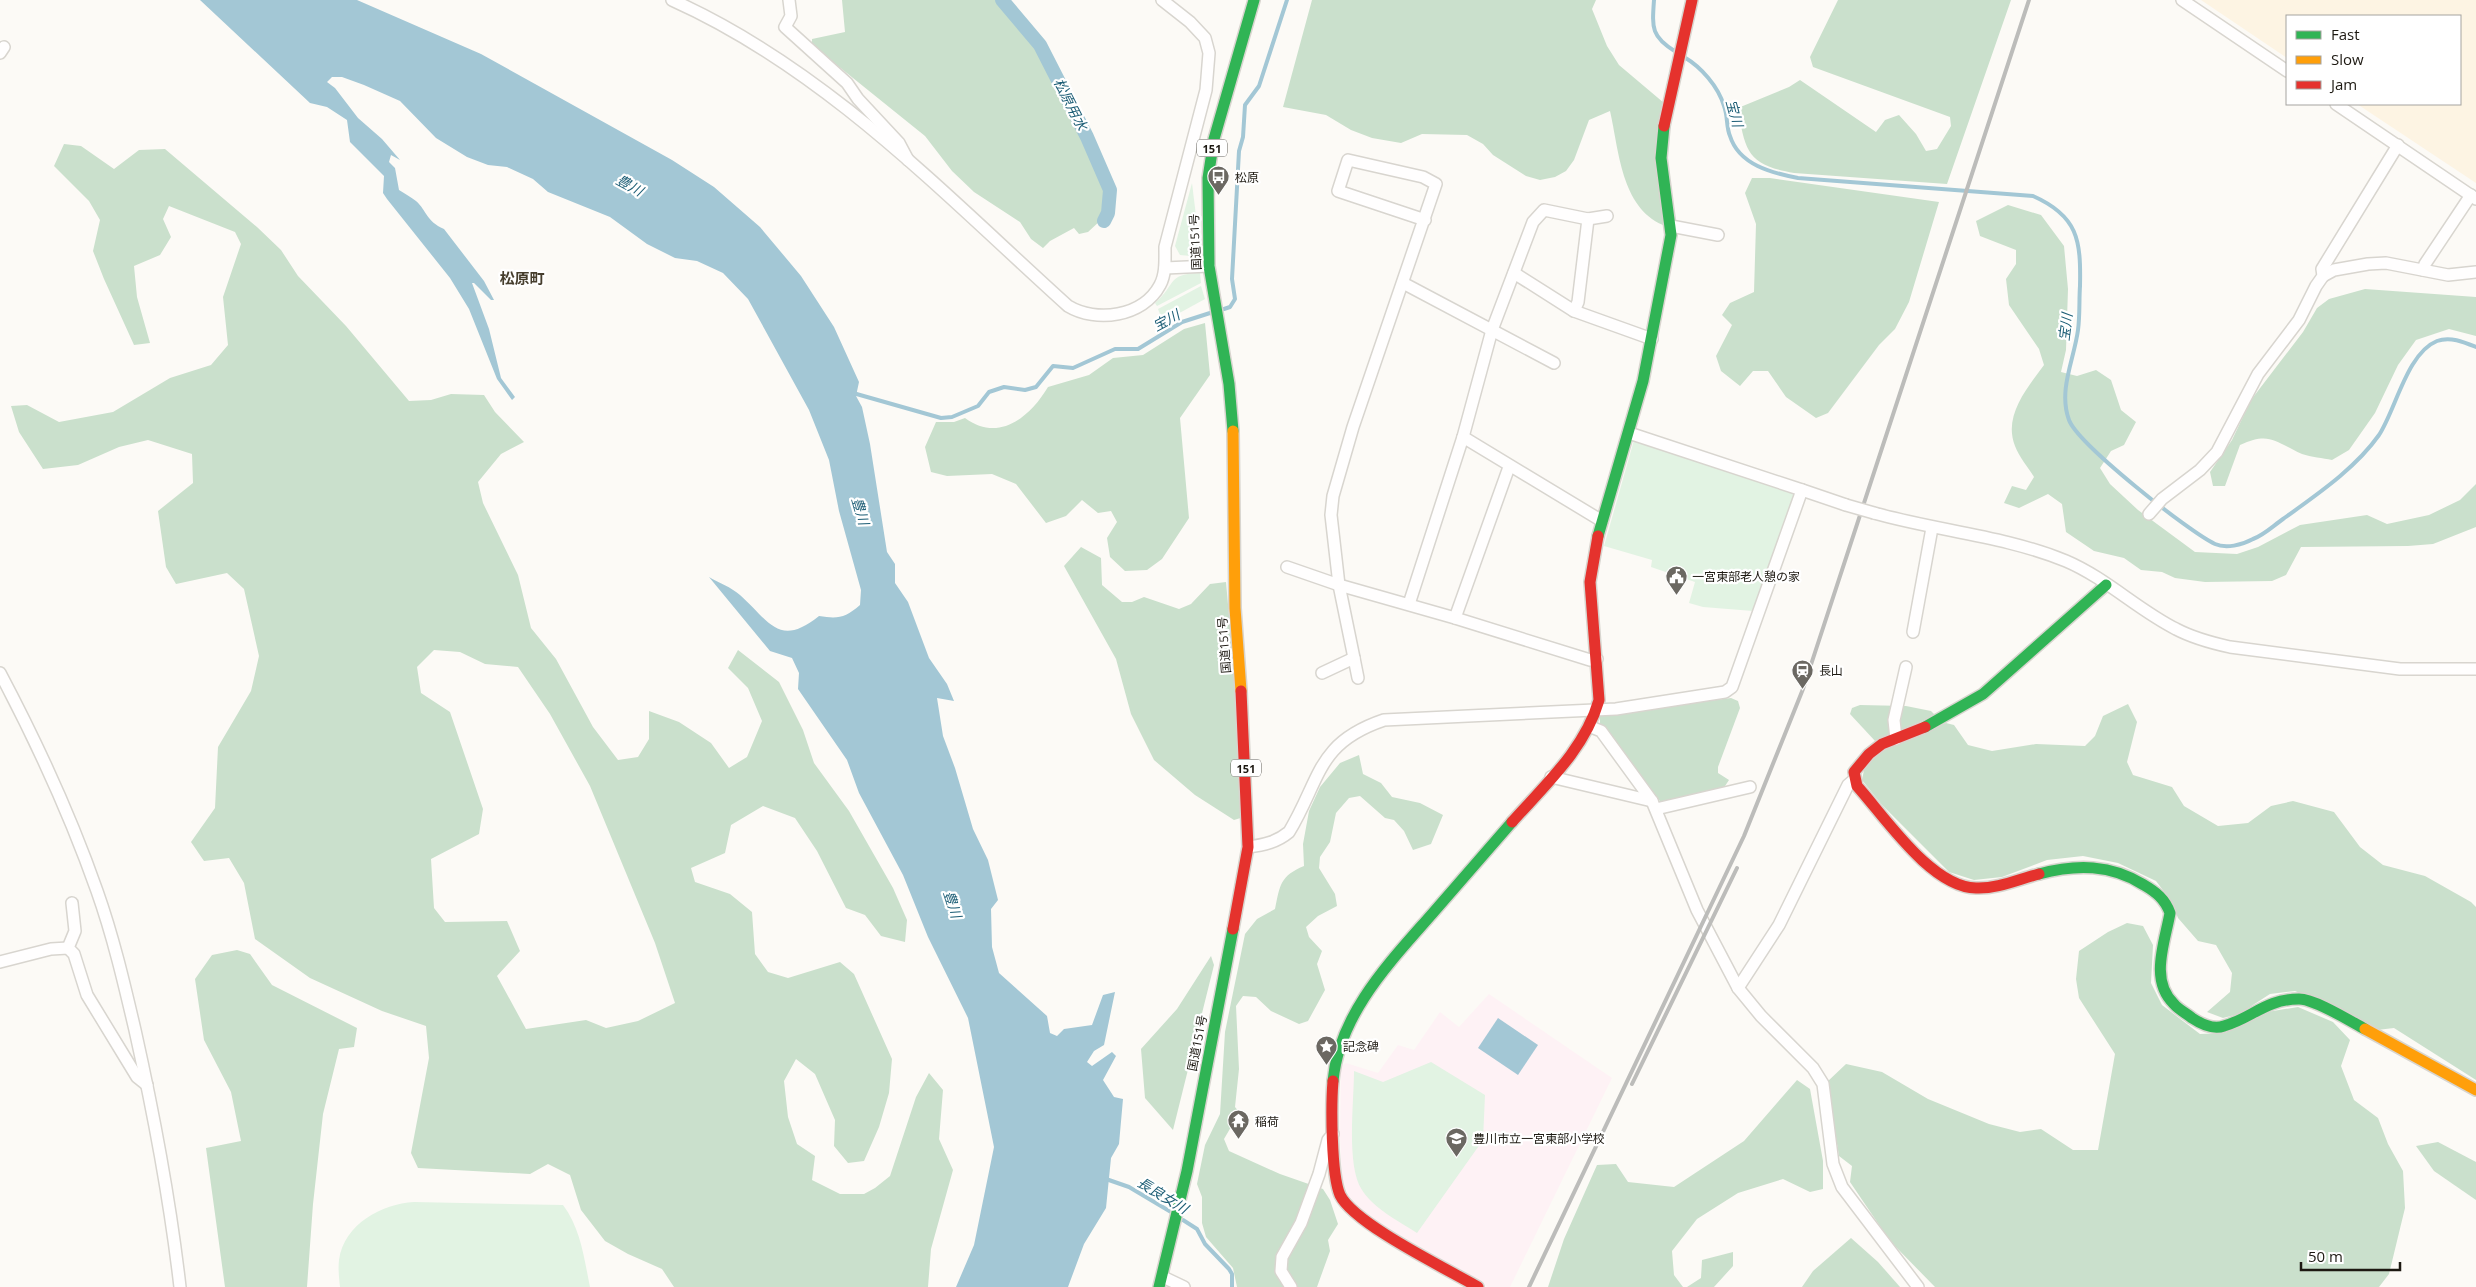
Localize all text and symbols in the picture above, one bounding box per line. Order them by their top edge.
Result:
legend [2286,15,2461,105]
text: Fast [2331,24,2360,44]
text: Slow [2331,49,2364,69]
text: Jam [2329,74,2357,94]
water label: 松原用水 [1050,75,1093,135]
water label: 宝川 [1722,97,1748,131]
road number: 151 [1197,140,1227,156]
bus stop icon: 松原 [1207,165,1231,196]
place label: 松原 [1235,169,1259,186]
water label: 豊川 [613,170,649,201]
street label: 国道151号 [1185,213,1205,271]
district label: 松原町 [499,268,545,288]
water label: 宝川 [1149,304,1185,335]
water label: 宝川 [2054,310,2076,342]
water label: 豊川 [848,495,875,529]
public building icon: 一宮東部老人憩の家 [1664,564,1688,595]
place label: 一宮東部老人憩の家 [1692,568,1800,585]
street label: 国道151号 [1214,616,1234,674]
station icon: 長山 [1791,658,1815,689]
place label: 長山 [1819,662,1843,679]
road number: 151 [1231,760,1261,776]
water label: 豊川 [940,888,967,922]
street label: 国道151号 [1183,1014,1211,1072]
place icon: 記念碑 [1315,1034,1339,1065]
place label: 記念碑 [1343,1038,1379,1055]
temple icon: 稲荷 [1227,1109,1251,1140]
place label: 稲荷 [1255,1113,1279,1130]
school or university icon: 豊川市立一宮東部小学校 [1445,1126,1469,1157]
place label: 豊川市立一宮東部小学校 [1473,1130,1605,1147]
water label: 長良女川 [1134,1172,1194,1219]
scale bar [2301,1240,2400,1272]
text: 50 m [2308,1246,2343,1266]

